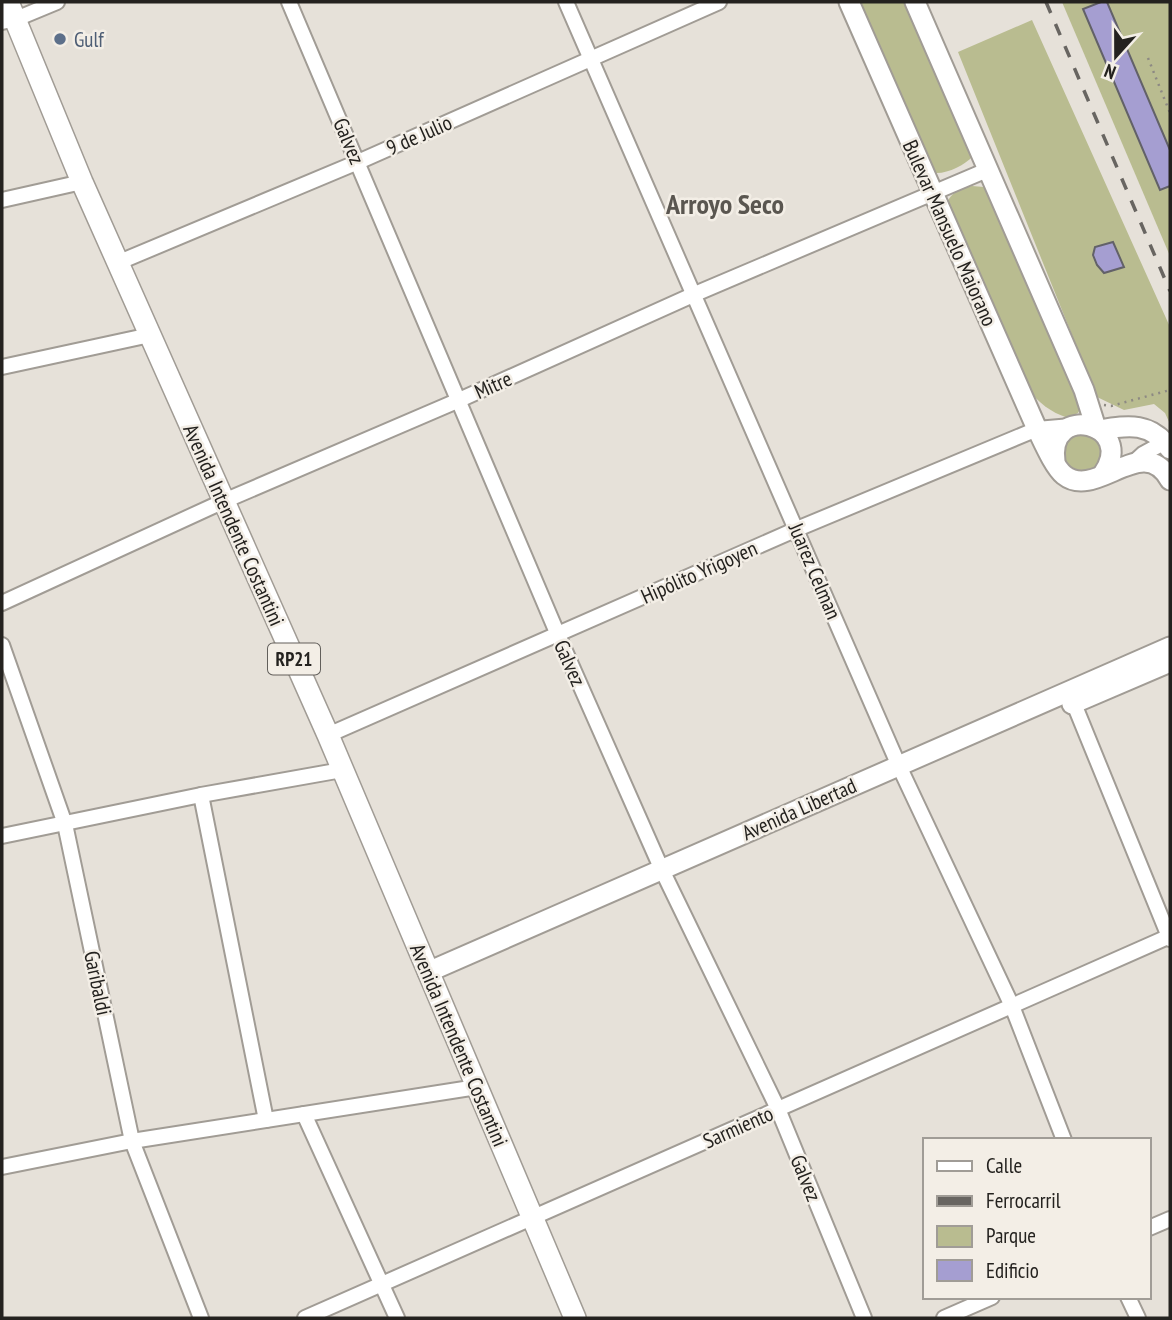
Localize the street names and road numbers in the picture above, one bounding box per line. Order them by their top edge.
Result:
street label: 9 de Julio [382,109,456,161]
street label: Galvez [327,114,371,168]
street label: Bulevar Mansuelo Maiorano [897,136,1003,330]
street label: Mitre [470,365,516,405]
street label: Avenida Intendente Costantini [177,420,291,630]
street label: Juarez Celman [782,518,847,623]
street label: Hipólito Yrigoyen [637,534,761,610]
street label: Galvez [548,636,592,690]
road number: RP21 [268,644,320,674]
street label: Avenida Libertad [738,772,860,846]
street label: Avenida Intendente Costantini [404,939,514,1151]
street label: Garibaldi [78,948,118,1018]
street label: Sarmiento [699,1100,777,1154]
street label: Galvez [785,1151,827,1205]

